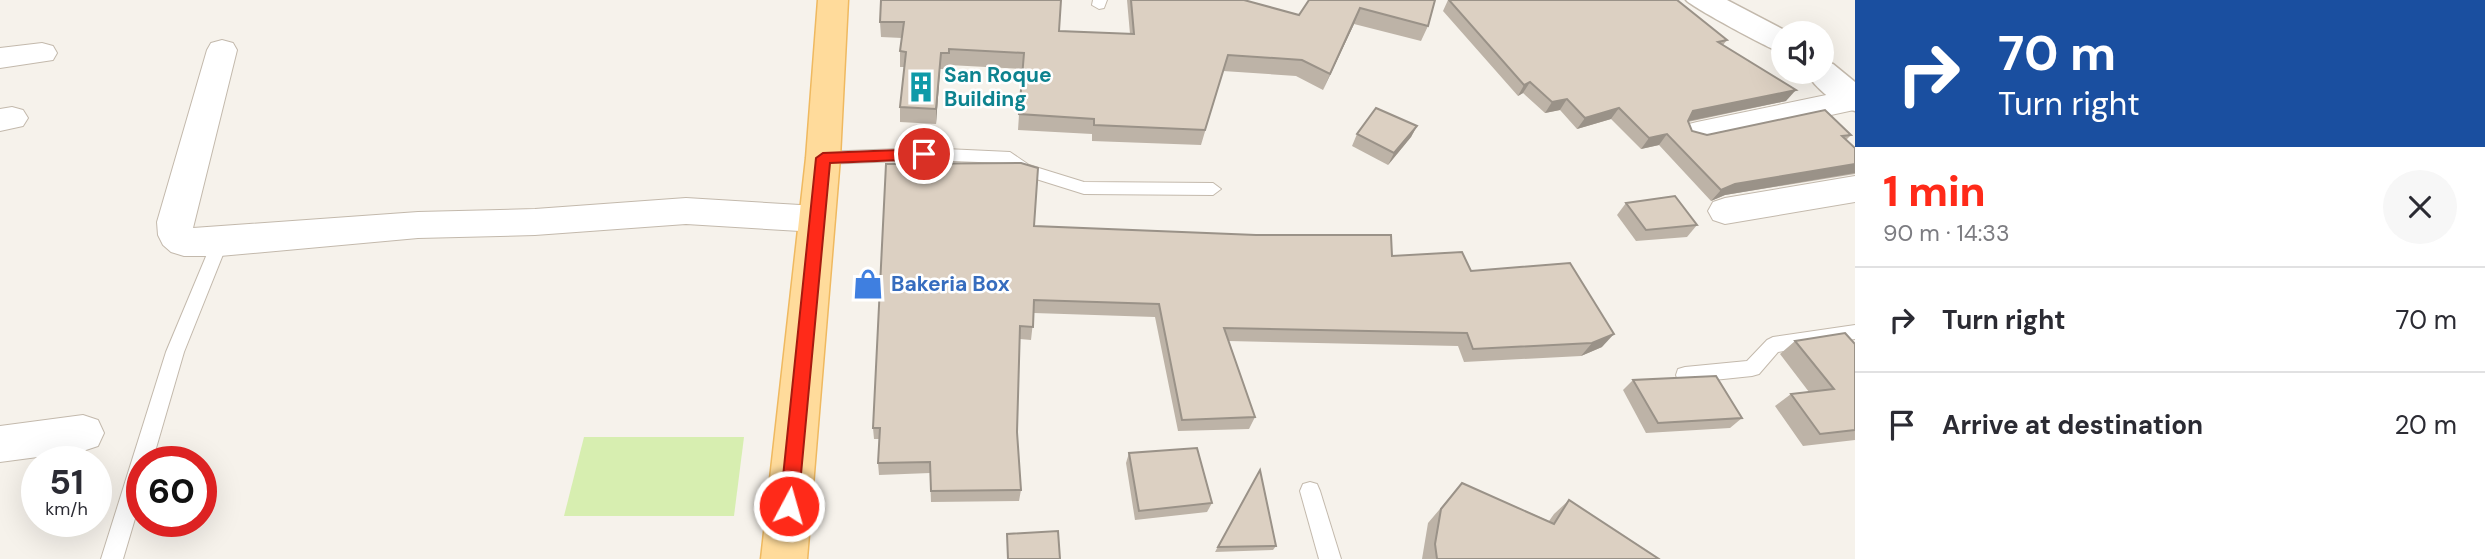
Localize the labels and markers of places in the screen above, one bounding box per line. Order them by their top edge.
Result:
place label: San Roque Building [944,61,1052,113]
building icon: San Roque Building [904,70,938,104]
pin [894,124,954,184]
shop icon: Bakeria Box [851,267,885,301]
place label: Bakeria Box [891,270,1010,298]

